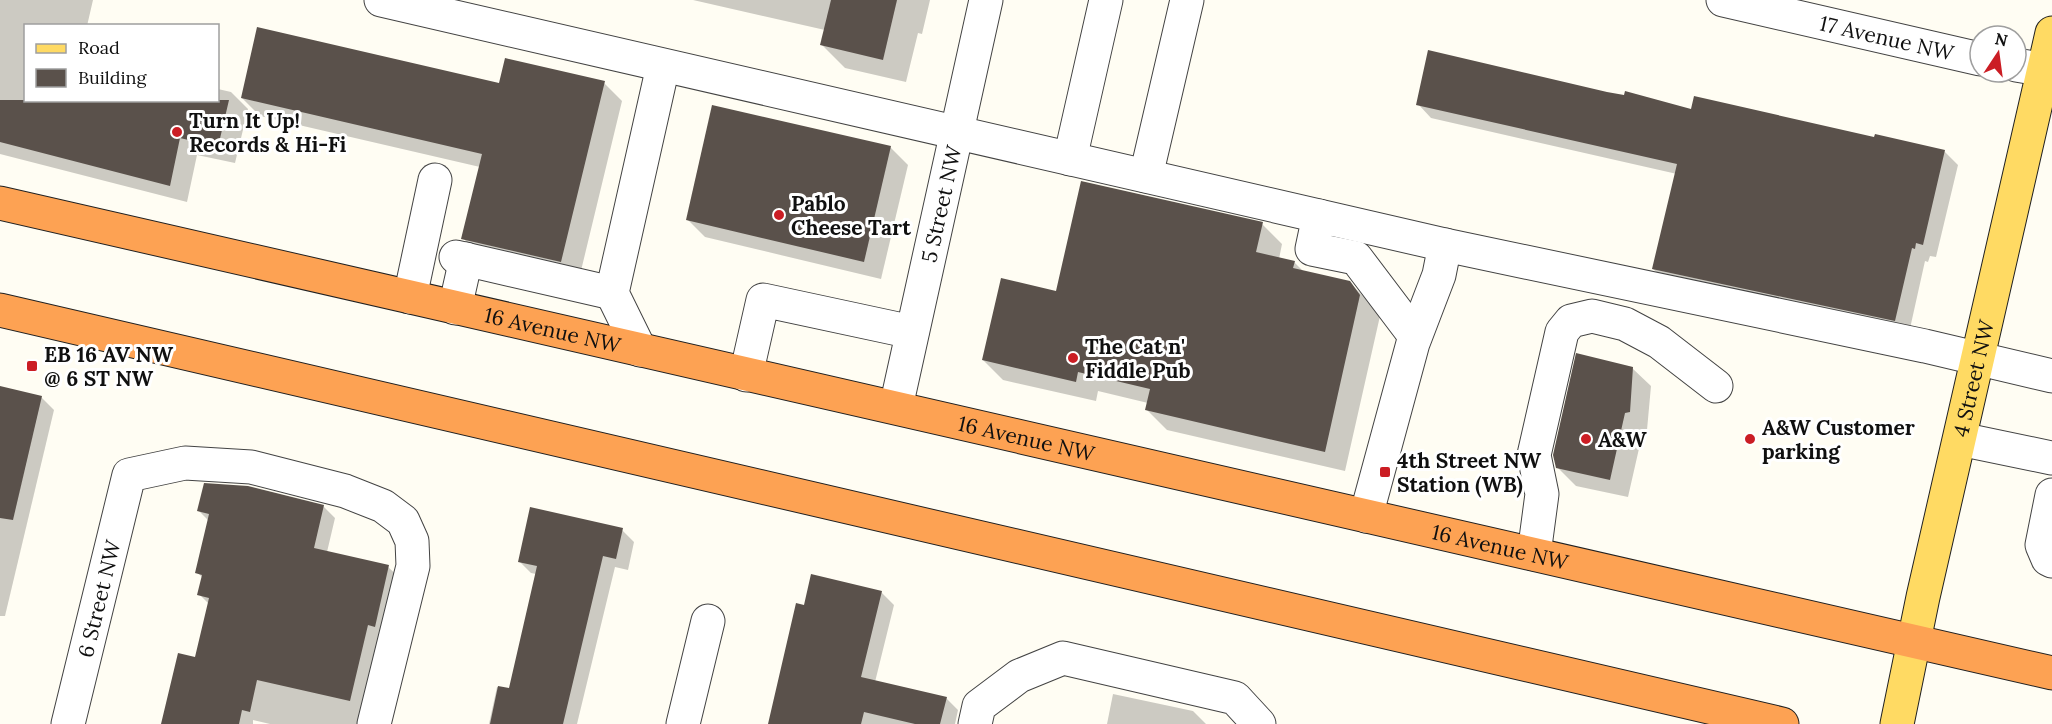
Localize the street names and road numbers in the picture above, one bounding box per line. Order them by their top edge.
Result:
street label: 17 Avenue NW [1817,9,1957,66]
street label: 5 Street NW [915,142,967,265]
street label: 16 Avenue NW [482,301,625,359]
street label: 4 Street NW [1947,316,2000,439]
street label: 16 Avenue NW [956,409,1098,467]
street label: 16 Avenue NW [1429,518,1572,576]
street label: 6 Street NW [71,536,126,660]

